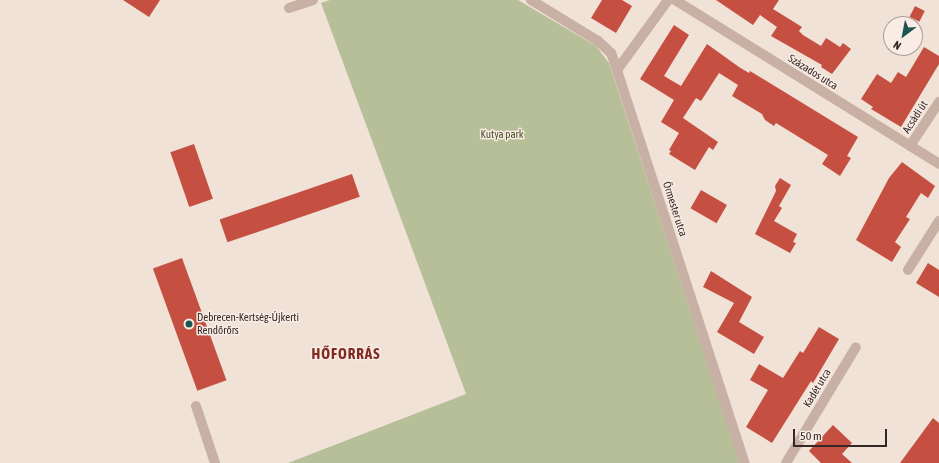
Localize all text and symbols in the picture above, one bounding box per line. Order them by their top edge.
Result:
north arrow [883,16,923,56]
text: N [891,39,903,52]
street label: Százados utca [786,52,840,92]
street label: Acsádi út [900,98,930,136]
park label: Kutya park [480,127,524,141]
street label: Őrmester utca [660,180,690,238]
place label: Debrecen-Kertség-Újkerti Rendőrőrs [197,311,299,337]
marker: Debrecen-Kertség-Újkerti Rendőrőrs [184,319,194,329]
district label: HŐFORRÁS [312,345,380,363]
street label: Kadét utca [800,366,834,410]
scale bar [795,421,889,447]
text: 50 m [800,429,822,443]

